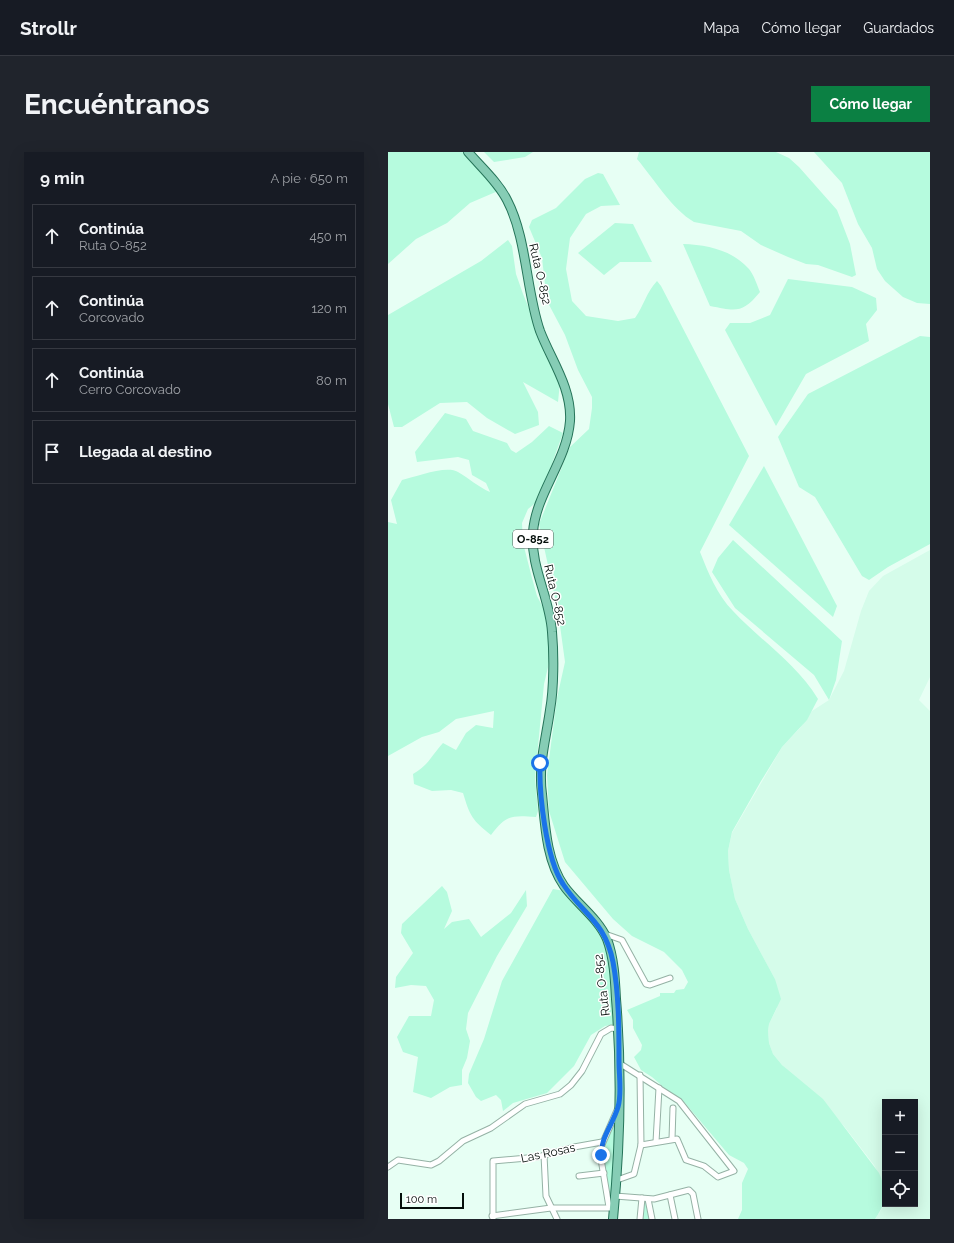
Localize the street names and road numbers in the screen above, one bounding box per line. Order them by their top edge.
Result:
street label: Ruta O-852 [526,242,554,306]
road number: O-852 [513,530,553,548]
street label: Ruta O-852 [541,563,569,627]
street label: Ruta O-852 [591,953,613,1017]
street label: Las Rosas [519,1140,577,1166]

